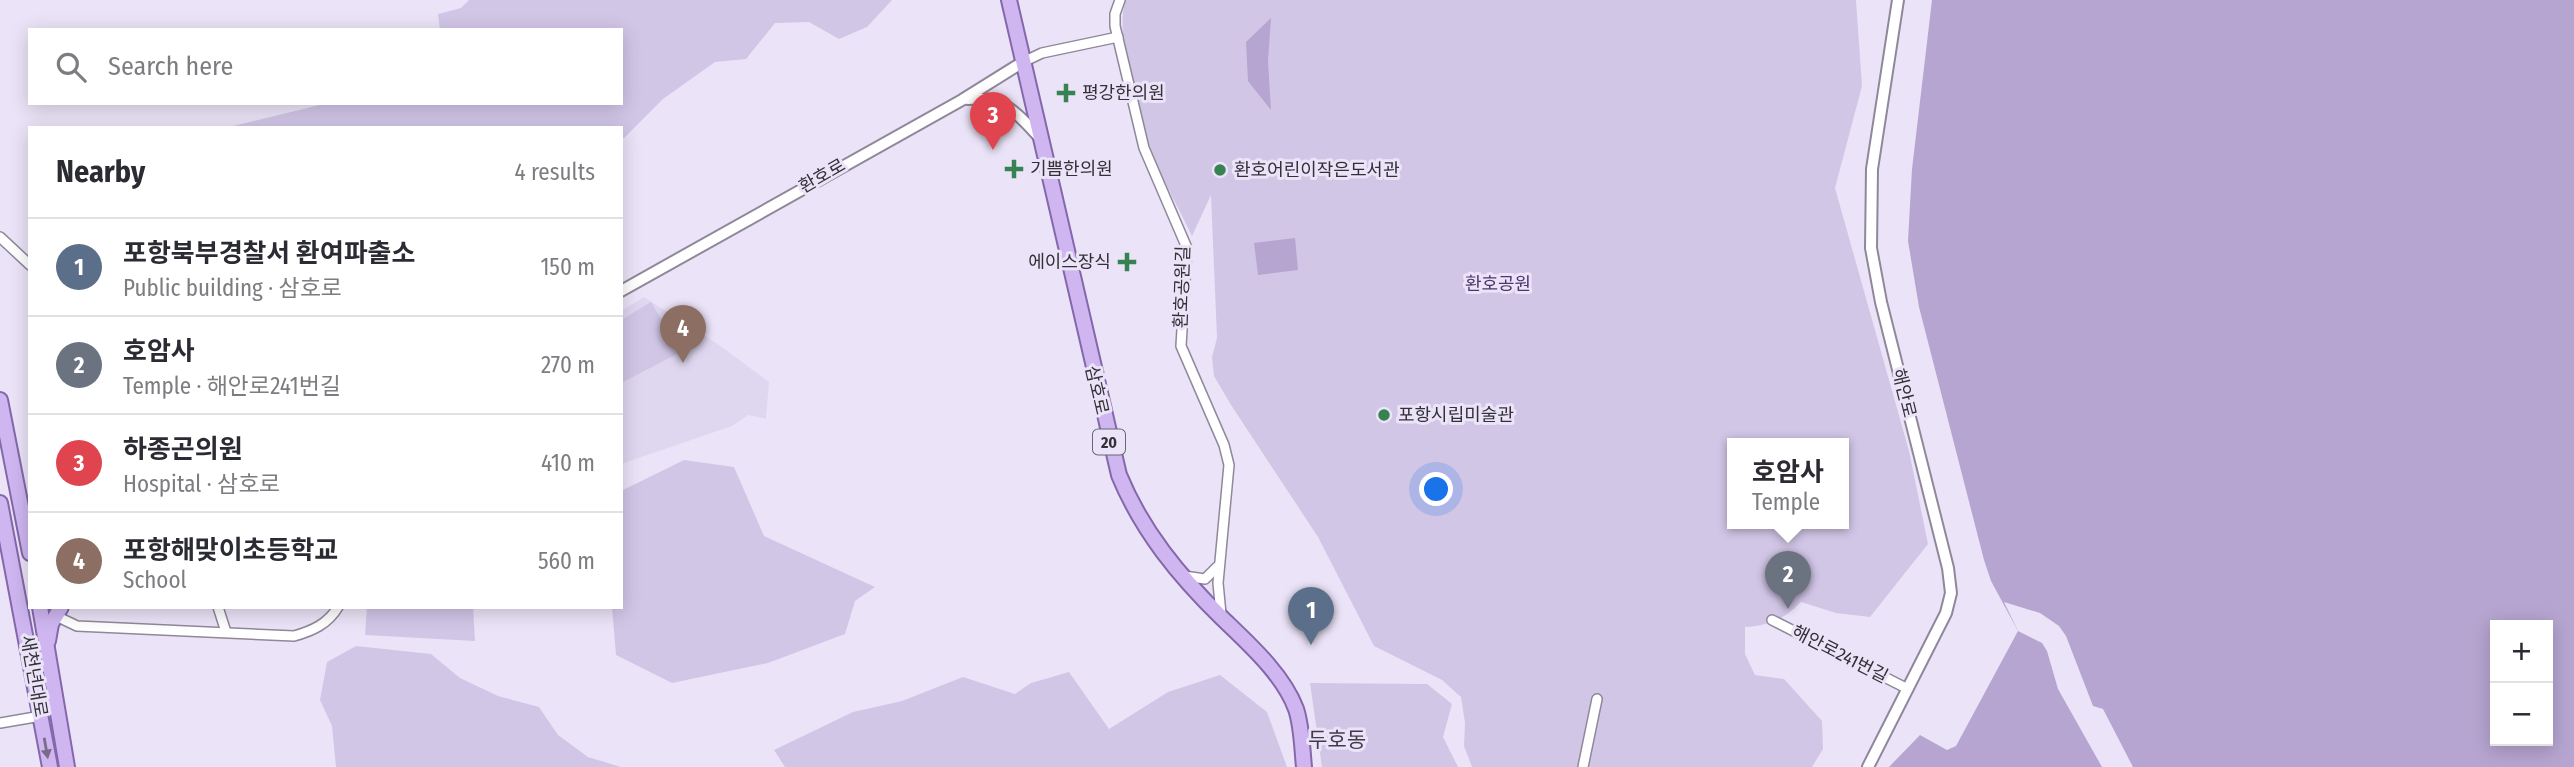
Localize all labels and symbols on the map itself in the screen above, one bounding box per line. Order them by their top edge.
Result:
place label: 평강한의원 [1082,82,1165,104]
marker: 평강한의원 [1056,83,1076,103]
pin: 3 [970,92,1016,150]
street label: 환호로 [795,154,849,198]
place label: 기쁨한의원 [1030,158,1113,180]
marker: 기쁨한의원 [1004,159,1024,179]
place label: 환호어린이작은도서관 [1234,159,1400,181]
marker: 환호어린이작은도서관 [1212,162,1228,178]
street label: 환호공원길 [1170,245,1194,329]
place label: 에이스장식 [1028,251,1111,273]
marker: 에이스장식 [1117,252,1137,272]
park label: 환호공원 [1465,273,1531,295]
pin: 4 [660,305,706,363]
street label: 삼호로 [1081,363,1113,417]
street label: 해안로 [1887,366,1921,420]
place label: 포항시립미술관 [1398,404,1514,426]
marker: 포항시립미술관 [1376,407,1392,423]
road number: 20 [1093,430,1125,454]
your location [1419,472,1453,506]
pin: 2 [1765,551,1811,609]
pin: 1 [1288,587,1334,645]
street label: 해안로241번길 [1788,620,1892,688]
street label: 새천년대로 [16,633,52,719]
district label: 두호동 [1308,727,1366,753]
one-way arrow [41,737,52,759]

